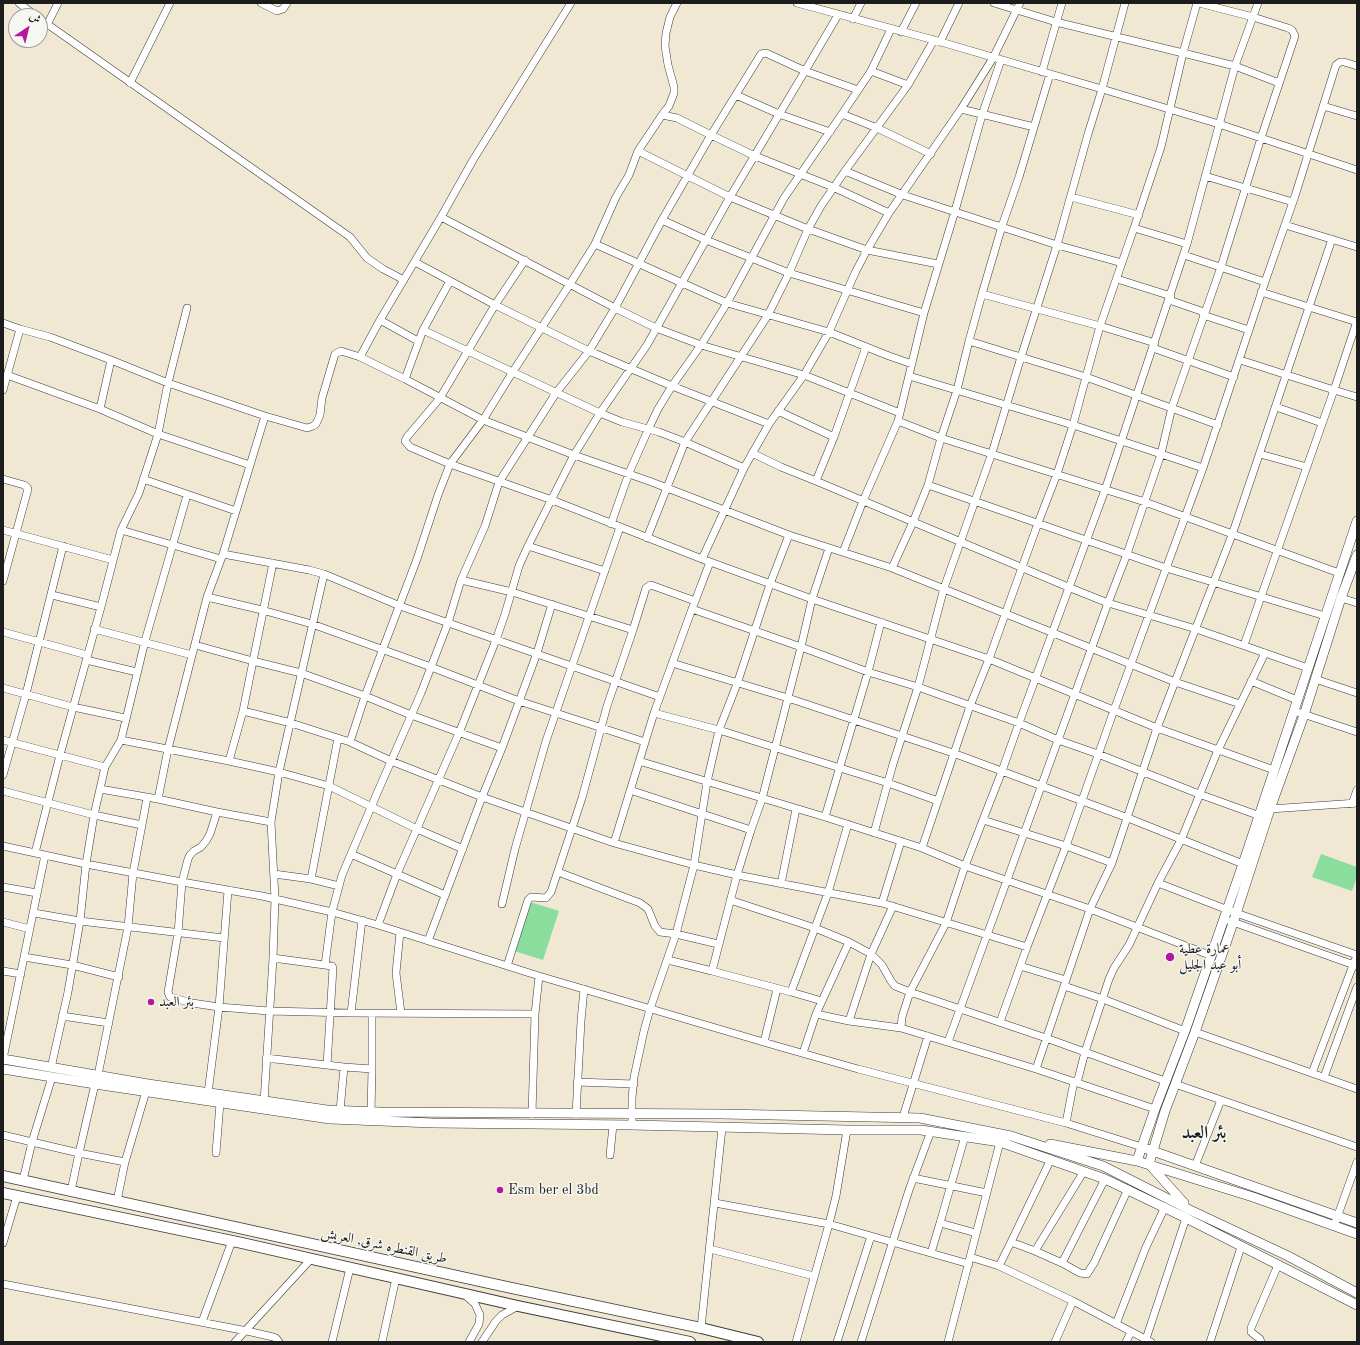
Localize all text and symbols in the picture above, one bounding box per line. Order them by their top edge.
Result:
north arrow [8,8,48,48]
text: ش [27,11,42,26]
place label: عمارة عطية أبو عبد الجليل [1179,941,1241,974]
marker: عمارة عطية أبو عبد الجليل [1164,951,1176,963]
place label: بئر العبد [159,994,194,1010]
marker: بئر العبد [146,997,156,1007]
district label: بئر العبد [1182,1122,1226,1144]
place label: Esm ber el 3bd [508,1182,599,1198]
marker: Esm ber el 3bd [495,1185,505,1195]
street label: طريق القنطره شرق, العريش [319,1224,449,1268]

